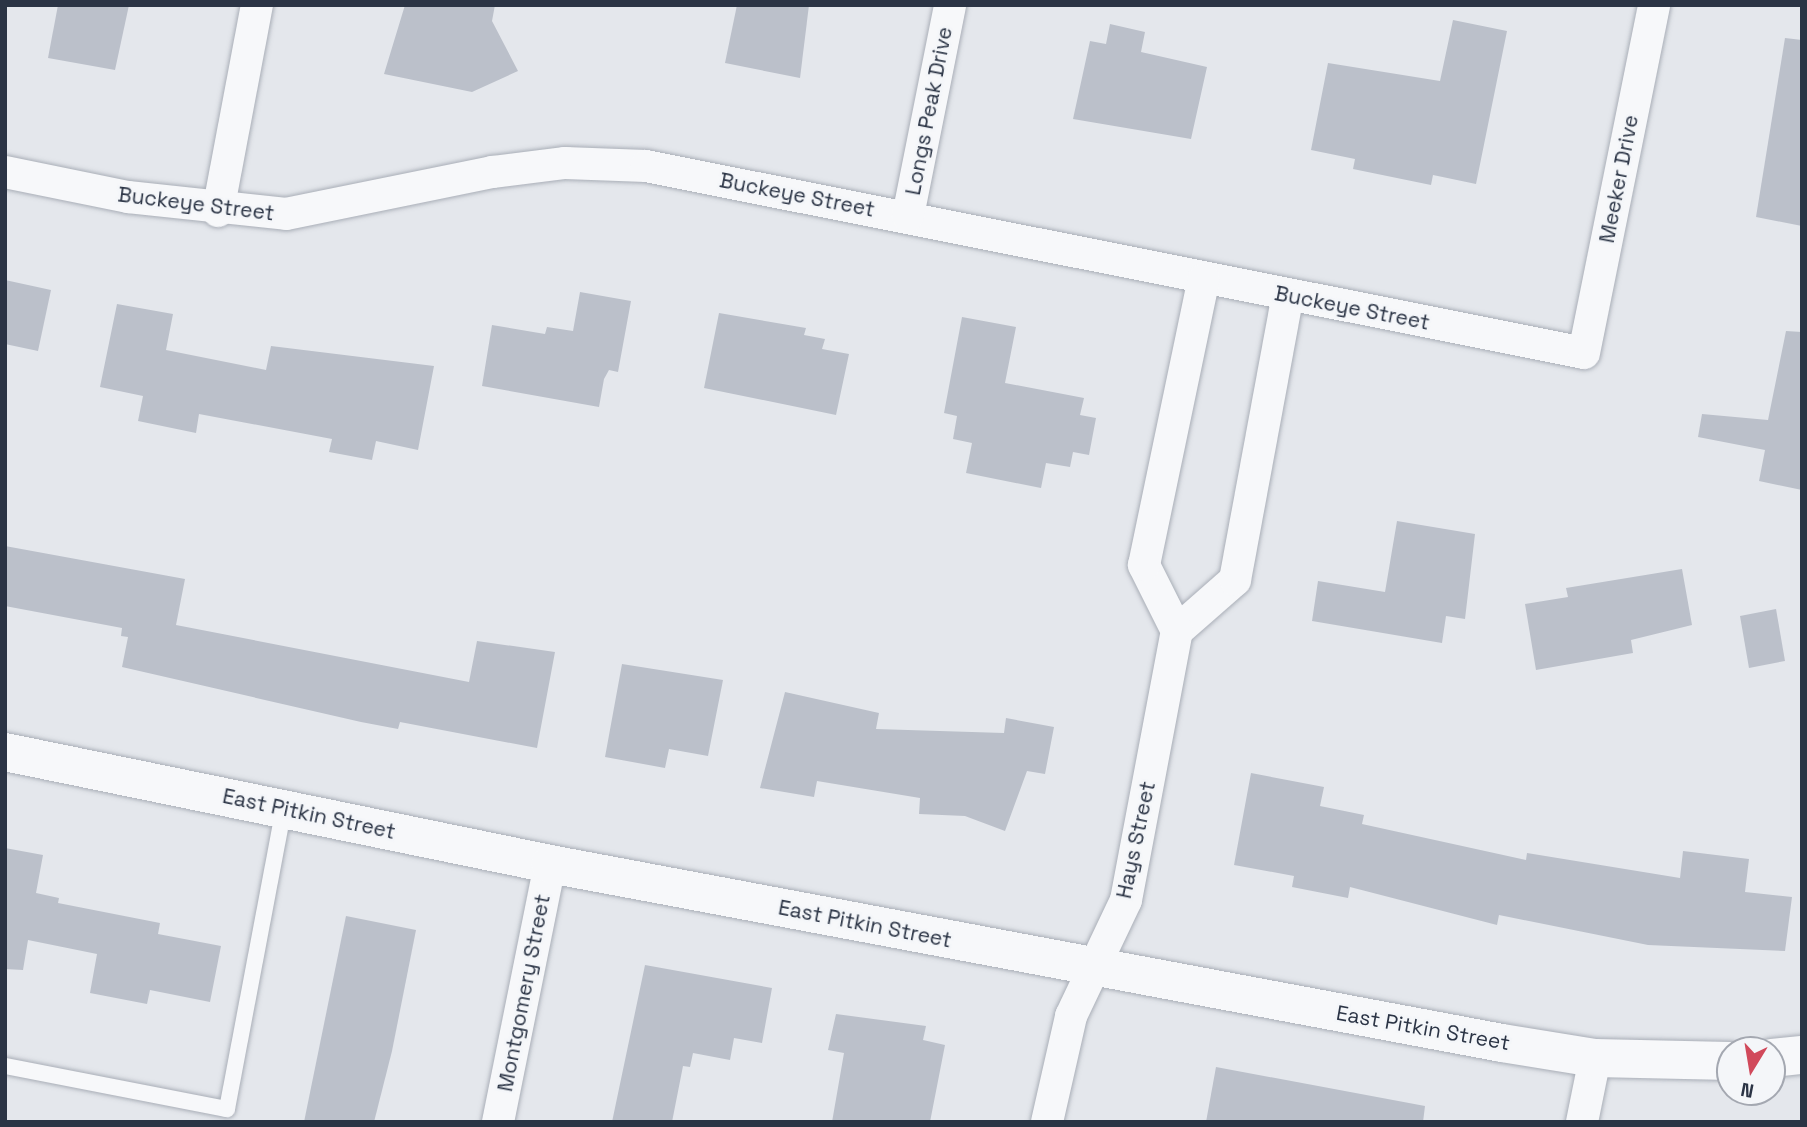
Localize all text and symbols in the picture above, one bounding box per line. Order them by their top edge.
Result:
street label: Longs Peak Drive [900,25,958,197]
street label: Meeker Drive [1594,113,1644,245]
street label: Buckeye Street [717,168,877,222]
street label: Buckeye Street [116,182,276,226]
street label: Buckeye Street [1272,281,1432,335]
street label: Hays Street [1111,779,1161,901]
street label: East Pitkin Street [220,783,398,845]
street label: Montgomery Street [493,892,555,1094]
street label: East Pitkin Street [776,895,954,953]
street label: East Pitkin Street [1334,1000,1512,1056]
north arrow [1716,1036,1786,1106]
text: N [1739,1077,1756,1104]

